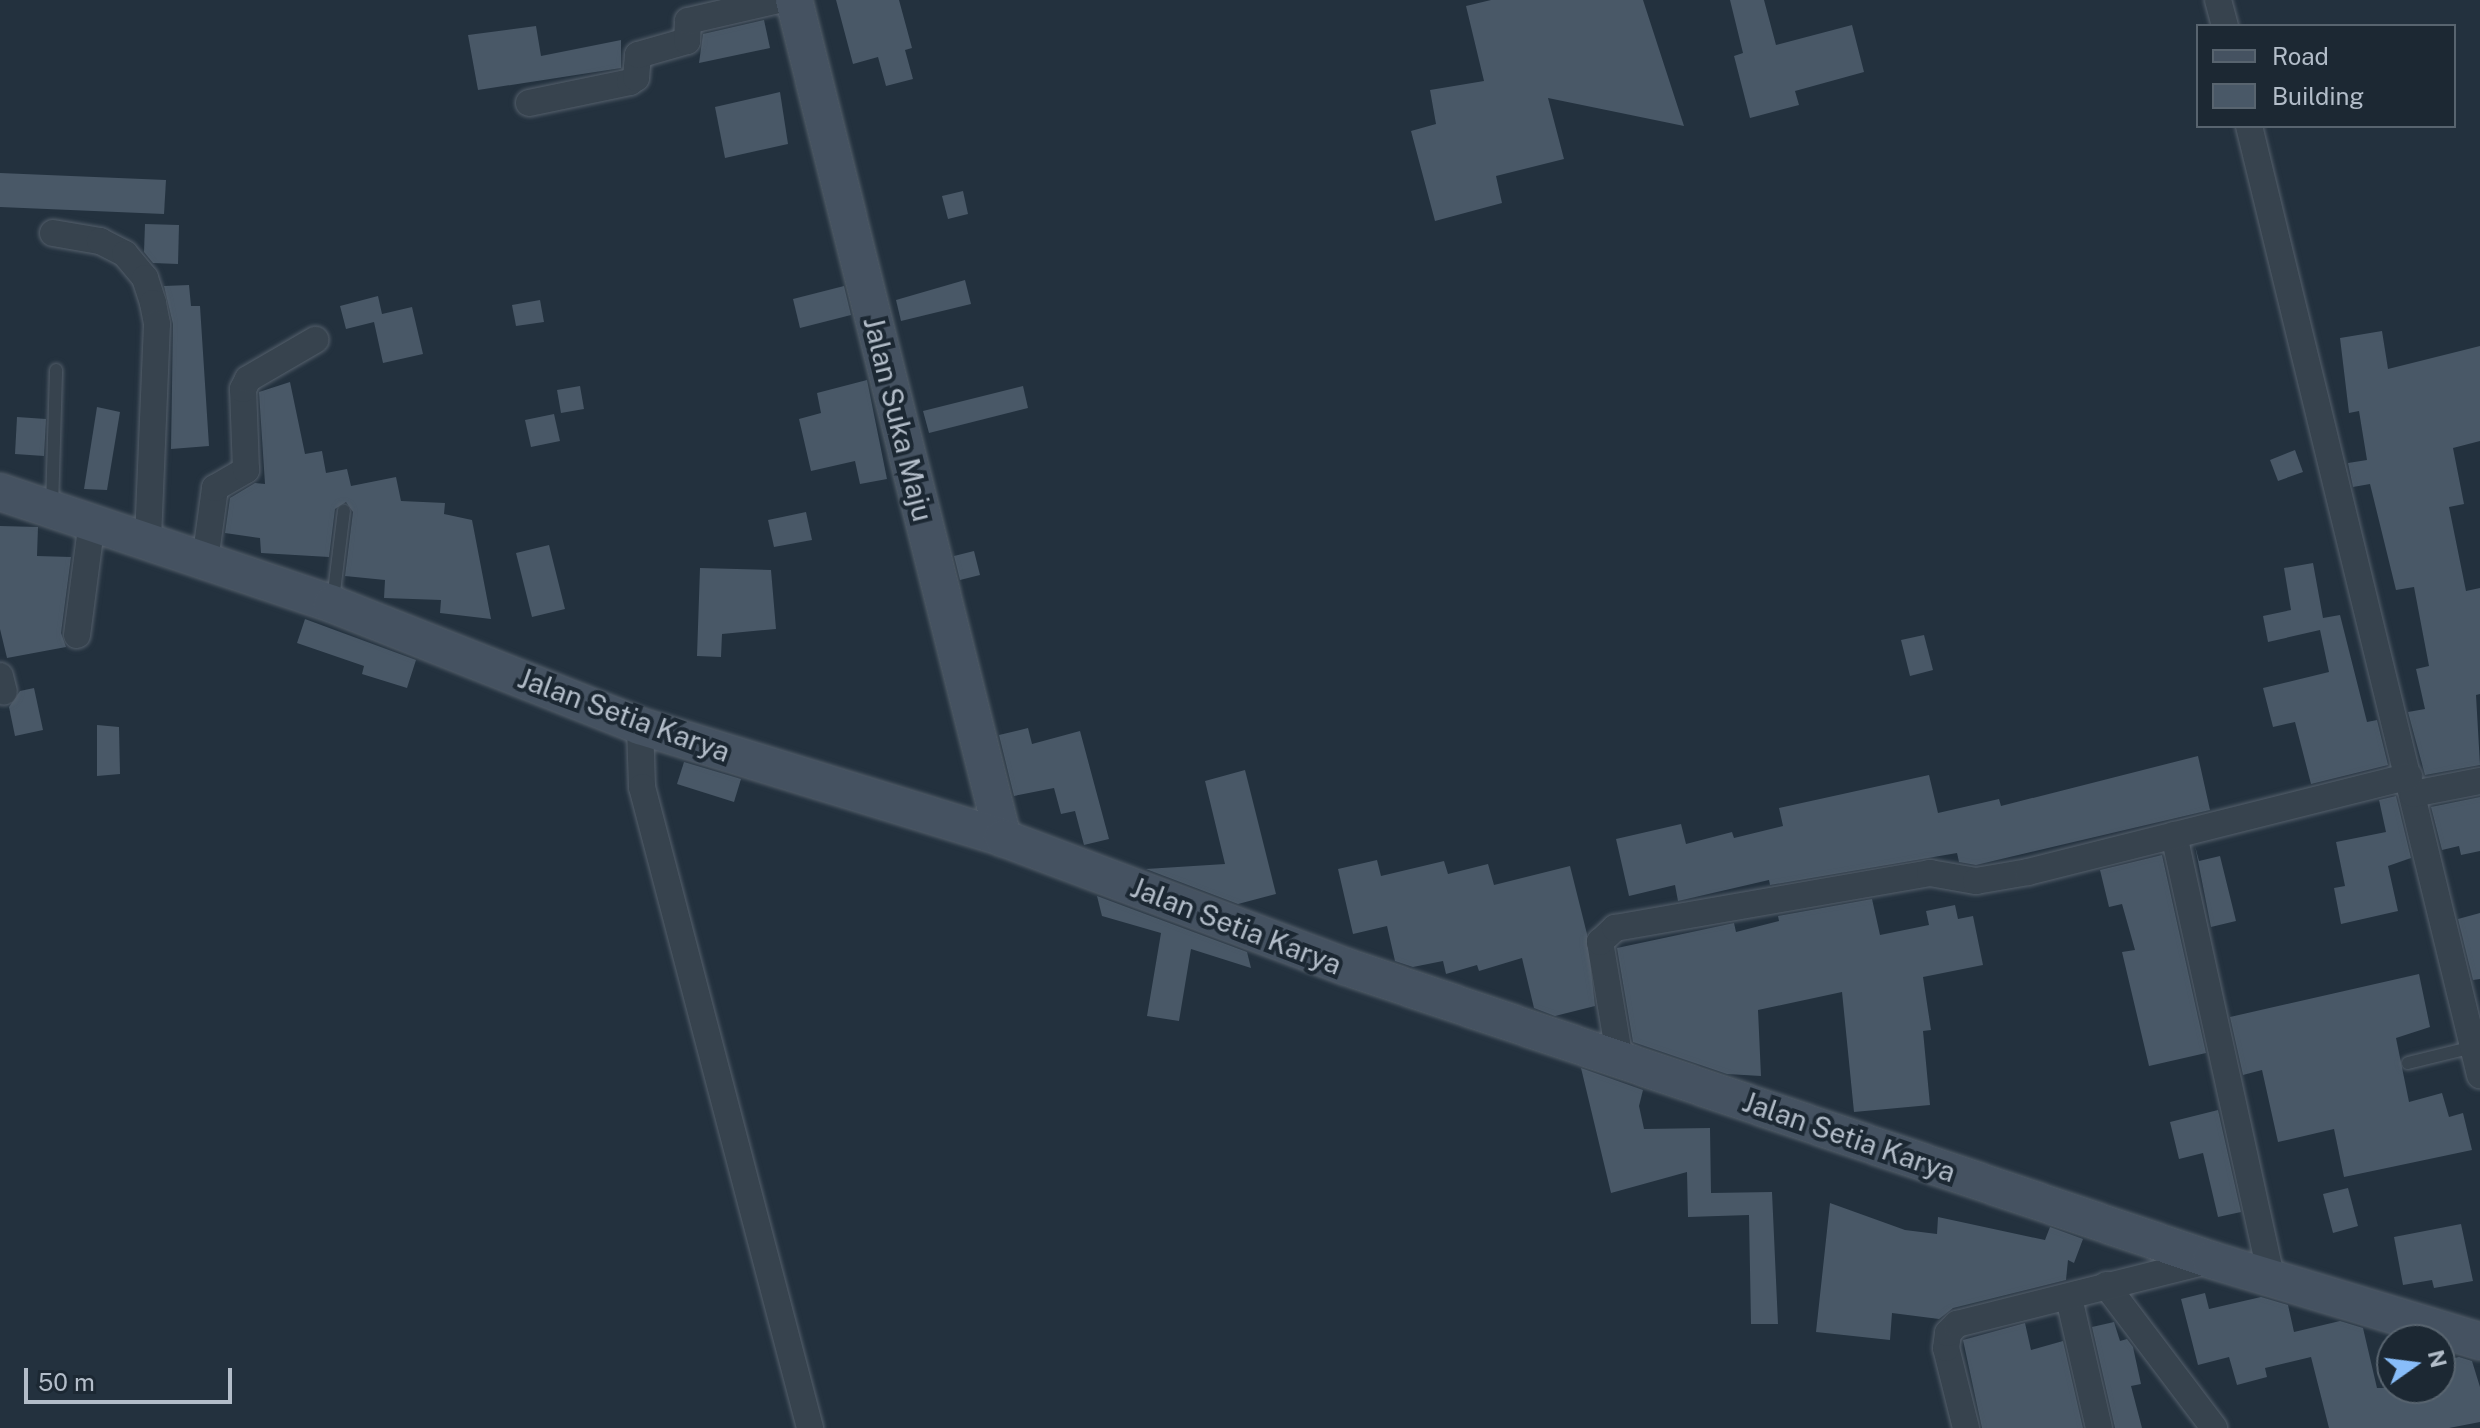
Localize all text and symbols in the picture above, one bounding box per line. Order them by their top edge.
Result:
legend [2196,24,2456,128]
text: Road [2272,42,2329,70]
text: Building [2272,82,2364,110]
street label: Jalan Suka Maju [856,313,940,525]
street label: Jalan Setia Karya [513,661,735,769]
street label: Jalan Setia Karya [1126,870,1346,982]
street label: Jalan Setia Karya [1738,1085,1960,1189]
north arrow [2376,1324,2456,1404]
text: N [2423,1347,2452,1370]
scale bar [28,1352,236,1402]
text: 50 m [38,1368,95,1396]

